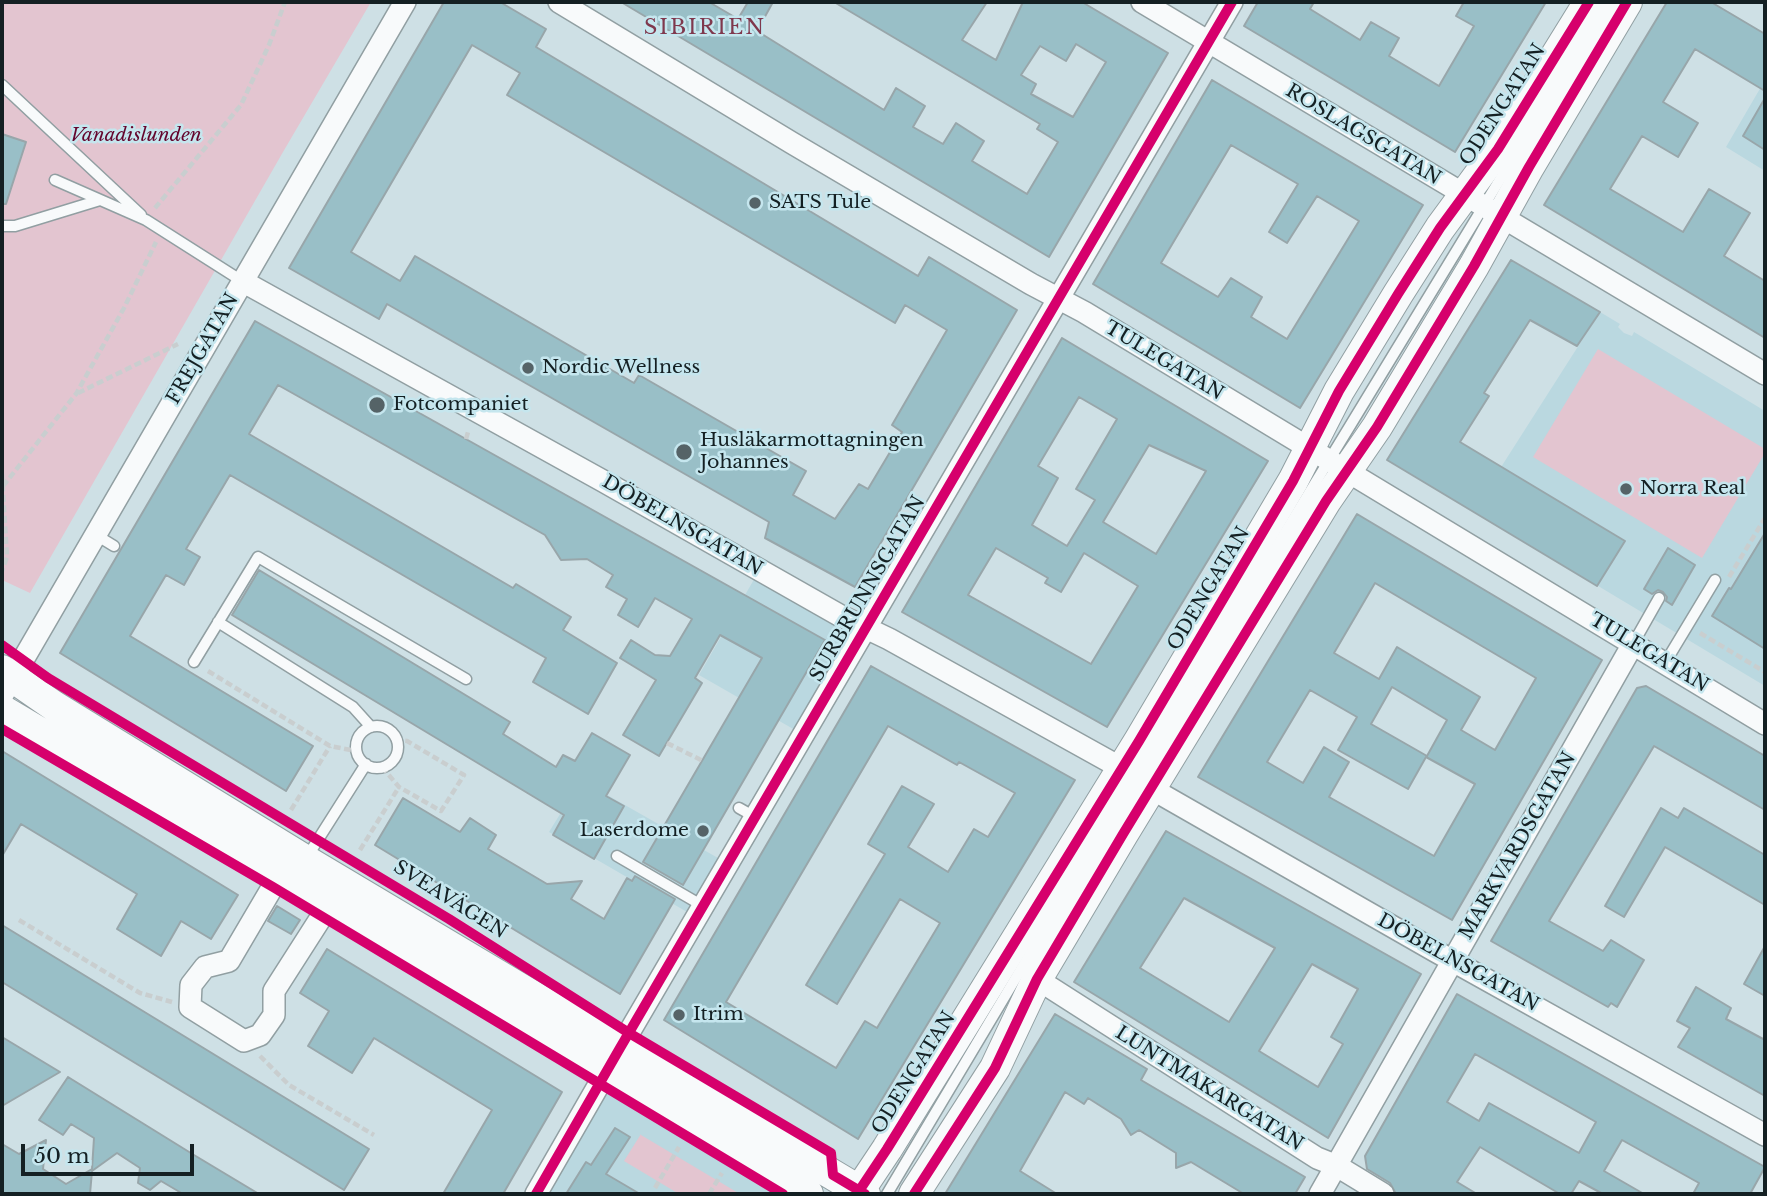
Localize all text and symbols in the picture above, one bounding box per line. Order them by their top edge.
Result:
district label: SIBIRIEN [645,15,765,41]
street label: ODENGATAN [1455,40,1551,170]
street label: ROSLAGSGATAN [1281,80,1445,190]
park label: Vanadislunden [70,125,202,147]
place label: SATS Tule [769,192,871,214]
marker: SATS Tule [747,195,763,211]
street label: FREJGATAN [162,290,244,408]
street label: TULEGATAN [1100,317,1228,405]
place label: Nordic Wellness [542,357,700,379]
marker: Nordic Wellness [520,360,536,376]
place label: Fotcompaniet [393,394,529,416]
marker: Fotcompaniet [367,395,387,415]
place label: Husläkarmottagningen Johannes [700,430,924,474]
marker: Husläkarmottagningen Johannes [674,442,694,462]
street label: DÖBELNSGATAN [598,471,766,581]
place label: Norra Real [1640,478,1746,500]
marker: Norra Real [1618,481,1634,497]
street label: SURBRUNNSGATAN [805,492,931,686]
street label: ODENGATAN [1163,523,1255,655]
street label: TULEGATAN [1585,609,1713,697]
street label: MARKVARDSGATAN [1455,748,1581,944]
place label: Laserdome [580,820,689,842]
marker: Laserdome [695,823,711,839]
street label: SVEAVÄGEN [389,856,511,944]
street label: DÖBELNSGATAN [1373,909,1543,1017]
place label: Itrim [693,1004,744,1026]
marker: Itrim [671,1007,687,1023]
street label: ODENGATAN [867,1007,961,1139]
street label: LUNTMAKARGATAN [1111,1022,1307,1156]
scale bar [24,1130,198,1174]
text: 50 m [34,1143,89,1169]

